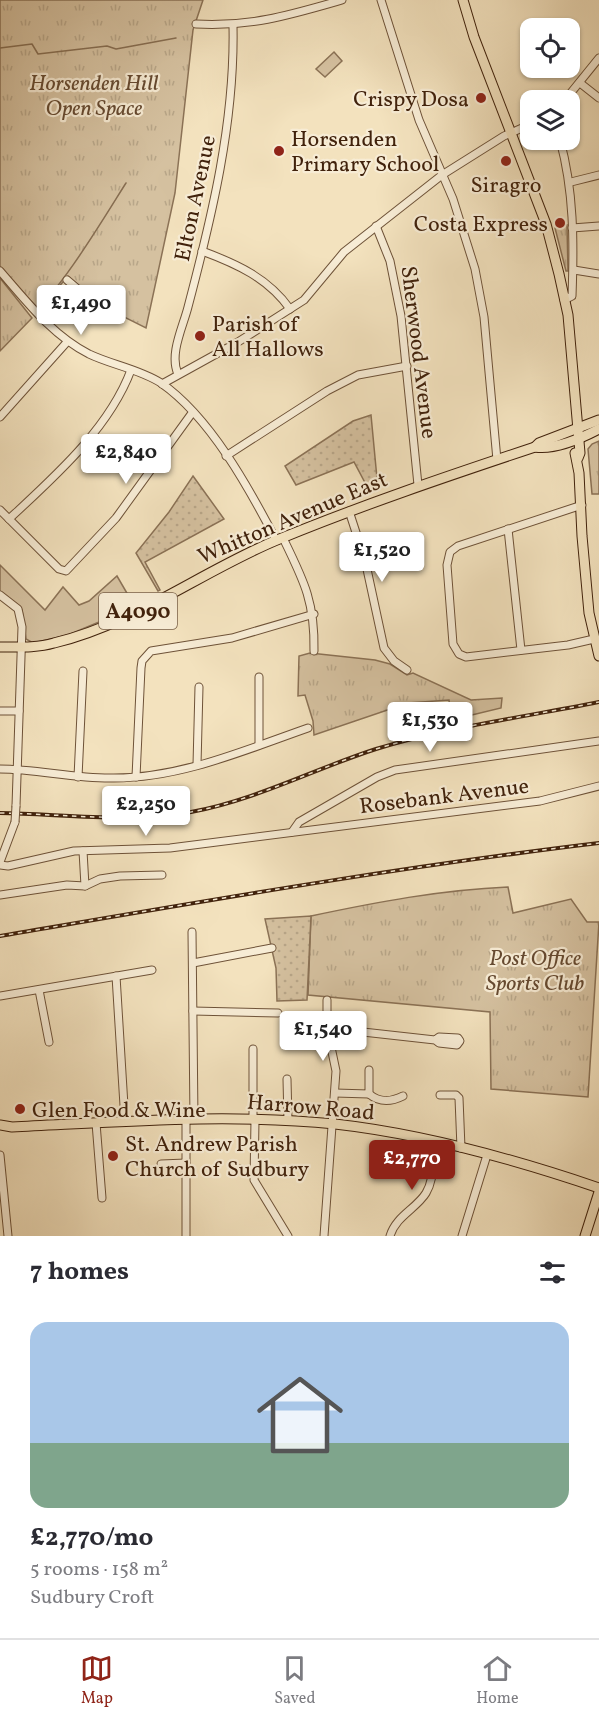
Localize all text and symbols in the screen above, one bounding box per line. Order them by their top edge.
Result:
map controls [520,18,580,150]
button: locate [520,18,580,78]
park label: Horsenden Hill Open Space [29,69,159,125]
place label: Crispy Dosa [353,85,469,116]
button: layers [520,90,580,150]
marker: Crispy Dosa [474,91,488,105]
place label: Horsenden Primary School [291,125,439,181]
street label: Elton Avenue [168,132,225,265]
marker: Horsenden Primary School [272,144,286,158]
marker: Siragro [499,154,513,168]
place label: Siragro [470,171,542,202]
place label: Costa Express [414,210,548,241]
marker: Costa Express [553,216,567,230]
street label: Sherwood Avenue [392,264,443,440]
pin: £1,490 [32,285,130,336]
text: £1,490 [51,290,111,318]
place label: Parish of All Hallows [212,310,324,366]
marker: Parish of All Hallows [193,329,207,343]
pin: £2,840 [77,434,175,485]
text: £2,840 [95,439,157,467]
street label: Whitton Avenue East [193,465,393,573]
pin: £1,520 [333,532,431,583]
text: £1,520 [353,537,411,565]
road number: A4090 [99,593,177,629]
pin: £1,530 [381,702,479,753]
text: £1,530 [401,707,459,735]
street label: Rosebank Avenue [358,772,531,823]
pin: £2,250 [97,786,195,837]
text: £2,250 [116,791,176,819]
park label: Post Office Sports Club [486,944,584,1000]
pin: £1,540 [274,1011,372,1062]
text: £1,540 [294,1016,352,1044]
street label: Harrow Road [246,1087,376,1130]
place label: Glen Food & Wine [32,1096,206,1127]
marker: Glen Food & Wine [13,1102,27,1116]
place label: St. Andrew Parish Church of Sudbury [125,1130,309,1186]
pin: £2,770 [363,1140,461,1191]
text: £2,770 [383,1145,441,1173]
marker: St. Andrew Parish Church of Sudbury [106,1149,120,1163]
text: 7 homes [30,1254,129,1290]
icon: filters [536,1256,569,1289]
icon: home [246,1361,354,1469]
text: £2,770/mo [30,1520,153,1556]
text: 5 rooms · 158 m² [30,1556,168,1584]
text: Sudbury Croft [30,1584,154,1612]
tab: Map [80,1652,113,1710]
tab: Saved [274,1652,315,1710]
tab: Home [476,1652,519,1710]

